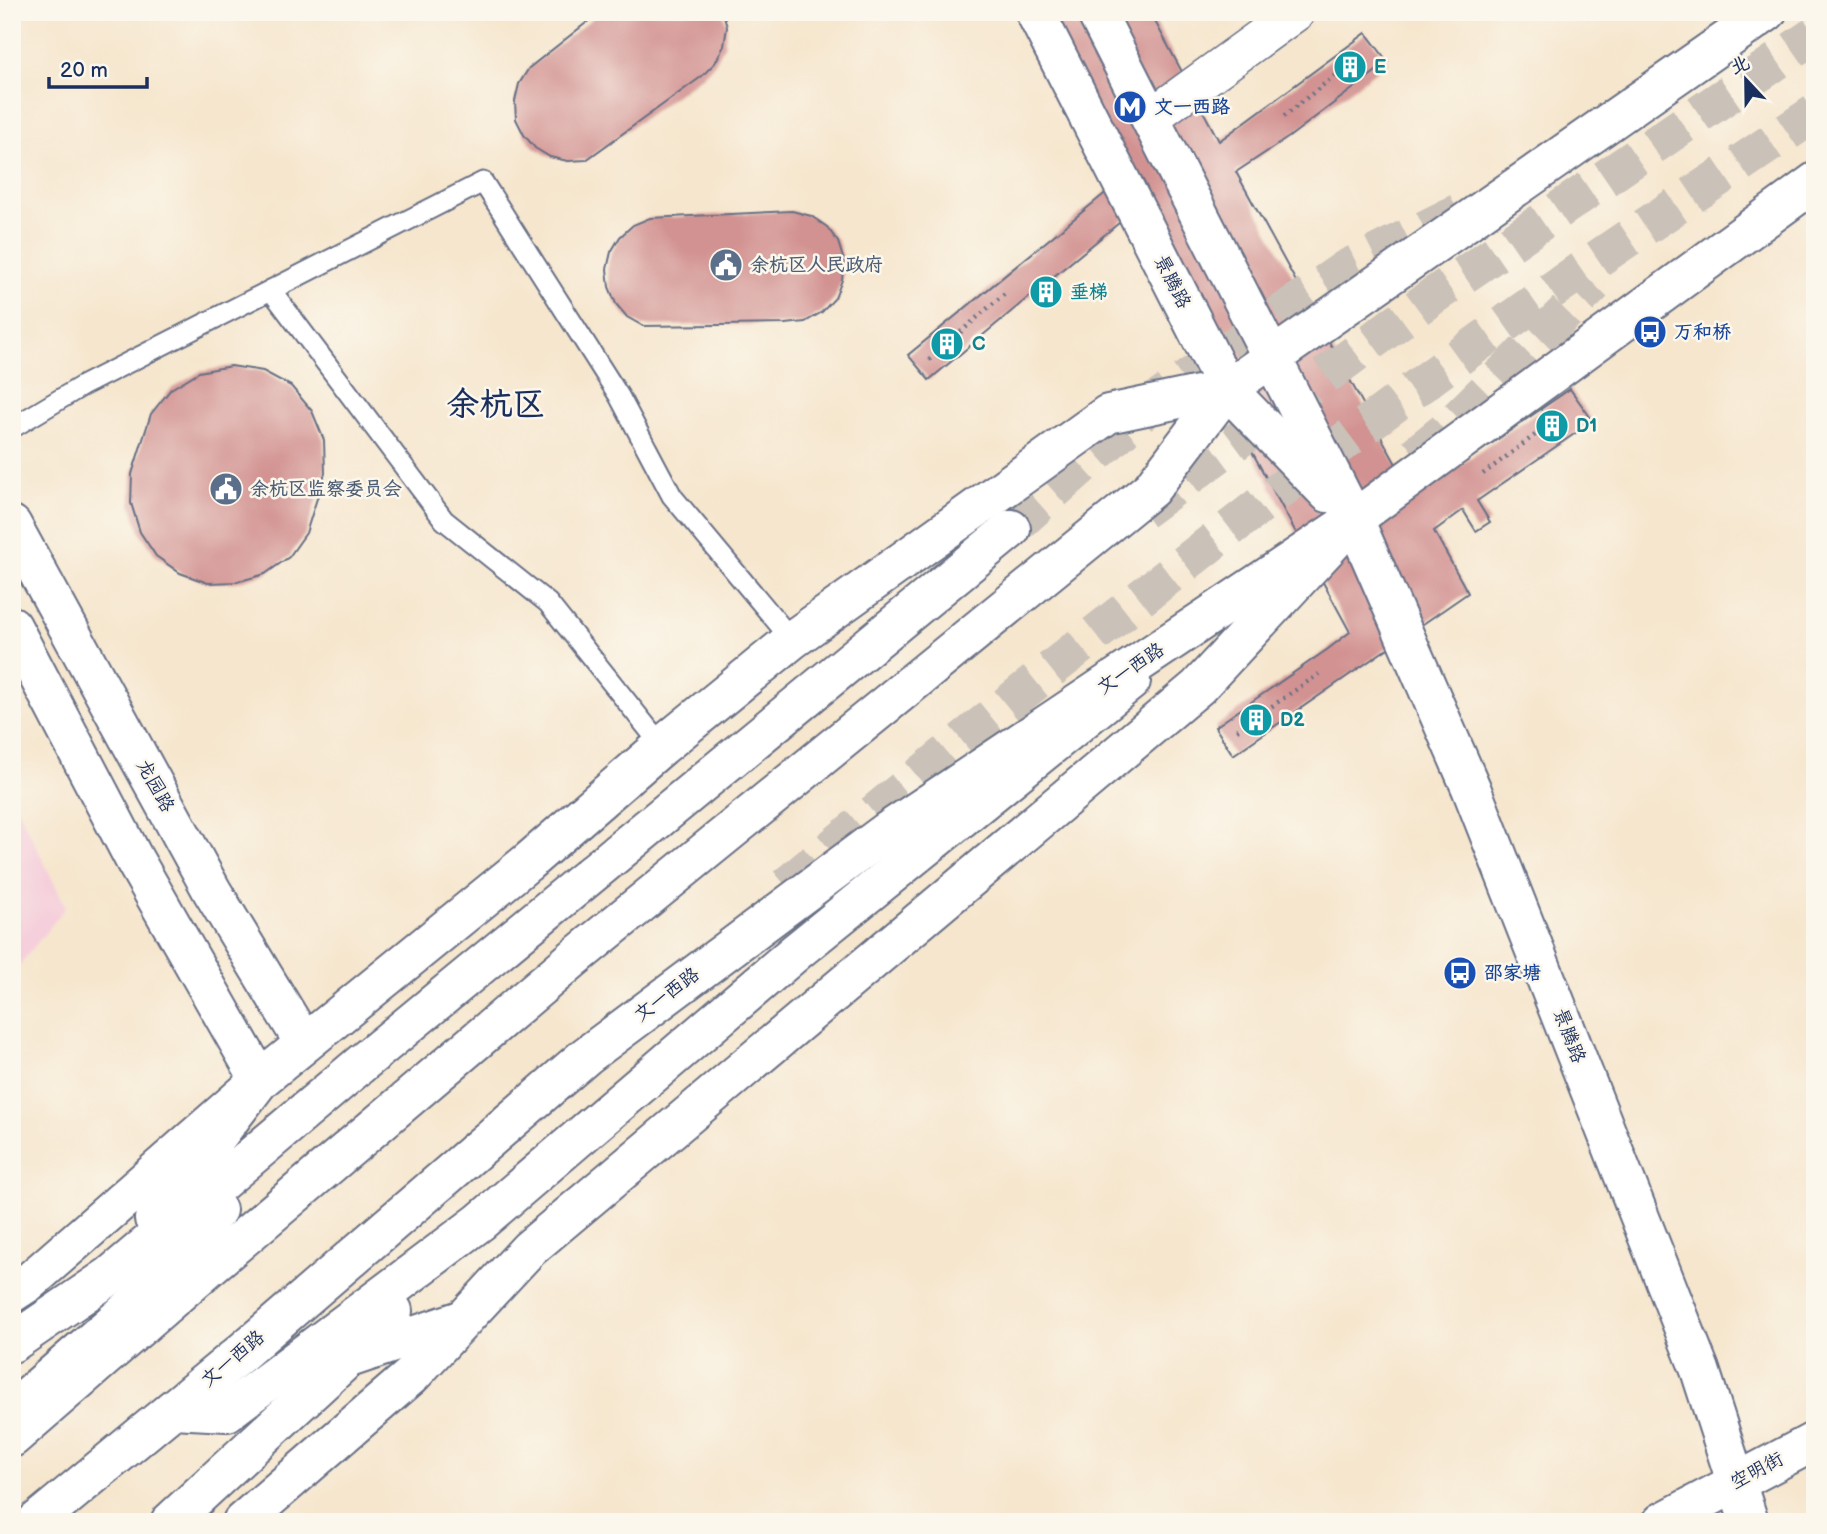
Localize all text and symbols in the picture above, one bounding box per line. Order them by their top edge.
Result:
scale bar [49,46,147,90]
north arrow [1712,46,1782,116]
building icon: E [1331,48,1369,86]
text: 北 [1727,51,1753,80]
place label: E [1374,56,1386,79]
text: 20 m [60,58,108,83]
metro station icon: 文一西路 [1111,88,1149,126]
place label: 文一西路 [1154,96,1230,119]
public building icon: 余杭区人民政府 [707,246,745,284]
street label: 景腾路 [1149,251,1195,313]
place label: 余杭区人民政府 [750,254,883,277]
building icon: 垂梯 [1027,273,1065,311]
place label: 垂梯 [1070,281,1108,304]
bus stop icon: 万和桥 [1631,313,1669,351]
place label: 万和桥 [1674,321,1731,344]
building icon: C [928,325,966,363]
place label: C [972,333,986,356]
district label: 余杭区 [447,385,546,425]
building icon: D1 [1533,407,1571,445]
place label: D1 [1576,415,1597,438]
public building icon: 余杭区监察委员会 [207,470,245,508]
place label: 余杭区监察委员会 [250,478,402,501]
street label: 文一西路 [1093,638,1169,700]
building icon: D2 [1237,701,1275,739]
place label: D2 [1280,709,1305,732]
street label: 龙园路 [131,755,179,817]
bus stop icon: 邵家塘 [1441,954,1479,992]
place label: 邵家塘 [1484,962,1541,985]
street label: 文一西路 [630,963,704,1027]
street label: 景腾路 [1548,1005,1590,1067]
street label: 文一西路 [196,1326,270,1392]
street label: 空明街 [1726,1447,1788,1495]

